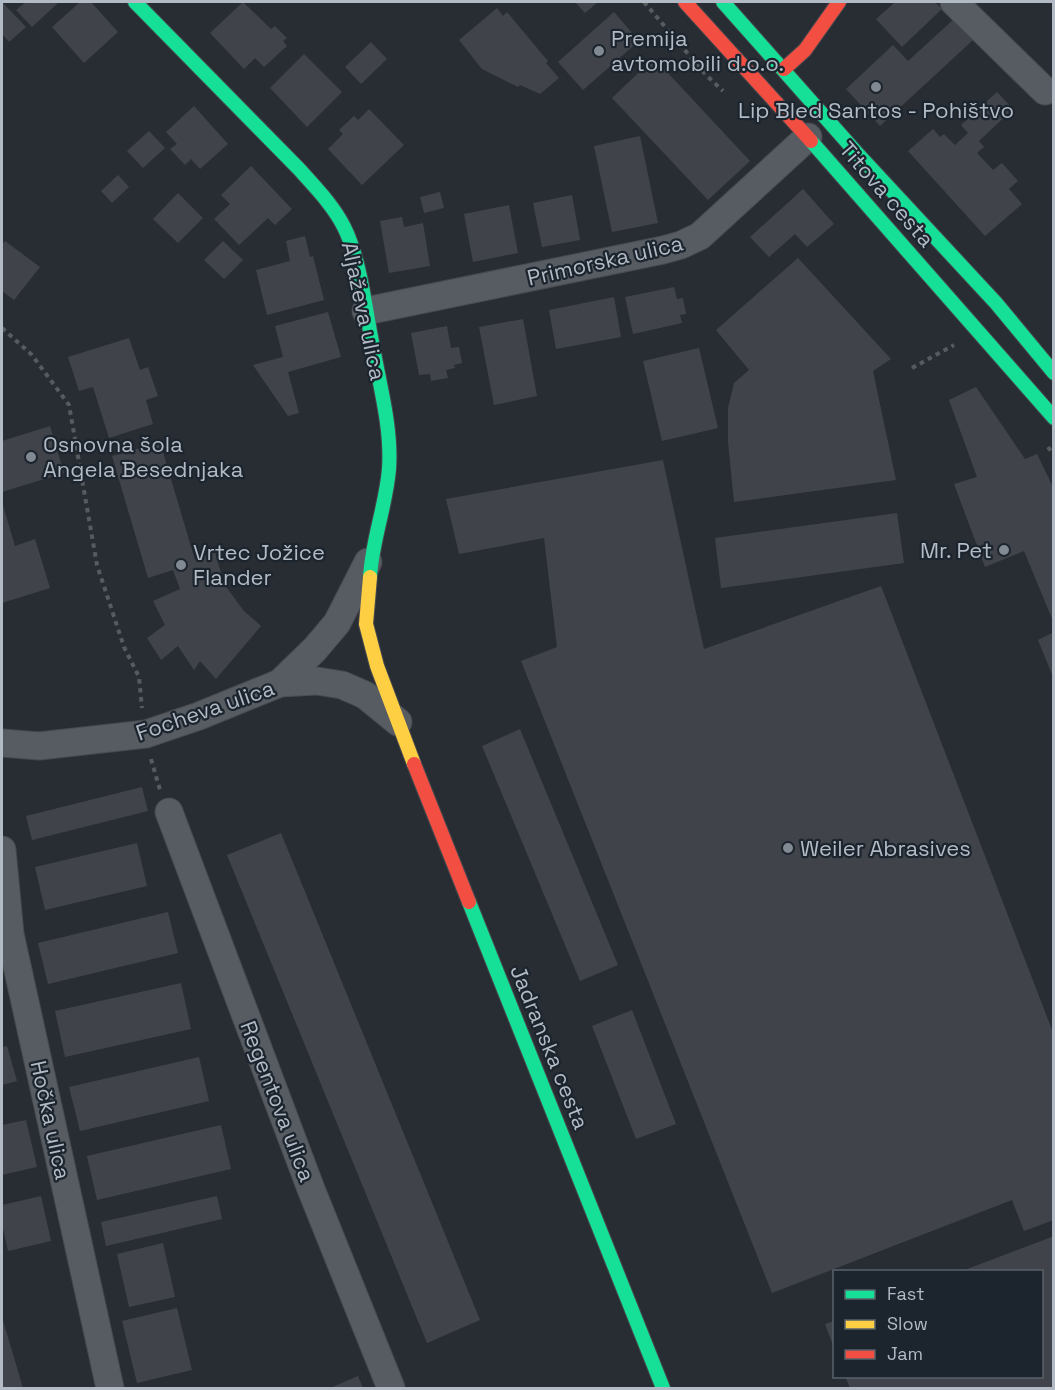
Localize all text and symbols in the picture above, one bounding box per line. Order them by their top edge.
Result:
place label: Premija avtomobili d.o.o. [611,24,784,77]
marker: Premija avtomobili d.o.o. [592,44,606,58]
marker: Lip Bled Santos - Pohištvo [869,80,883,94]
place label: Lip Bled Santos - Pohištvo [738,96,1014,124]
street label: Titova cesta [833,135,941,253]
street label: Primorska ulica [524,228,686,292]
street label: Aljaževa ulica [336,239,392,383]
place label: Osnovna šola Angela Besednjaka [43,430,244,483]
marker: Osnovna šola Angela Besednjaka [24,450,38,464]
place label: Mr. Pet [920,536,992,564]
place label: Vrtec Jožice Flander [193,538,325,591]
marker: Mr. Pet [997,543,1011,557]
marker: Vrtec Jožice Flander [174,558,188,572]
street label: Focheva ulica [132,673,278,747]
place label: Weiler Abrasives [800,834,971,862]
marker: Weiler Abrasives [781,841,795,855]
street label: Jadranska cesta [504,961,596,1134]
street label: Regentova ulica [234,1017,322,1186]
street label: Hočka ulica [25,1058,77,1182]
legend [833,1270,1043,1378]
text: Fast [887,1282,924,1305]
text: Slow [887,1312,928,1335]
text: Jam [887,1342,923,1365]

